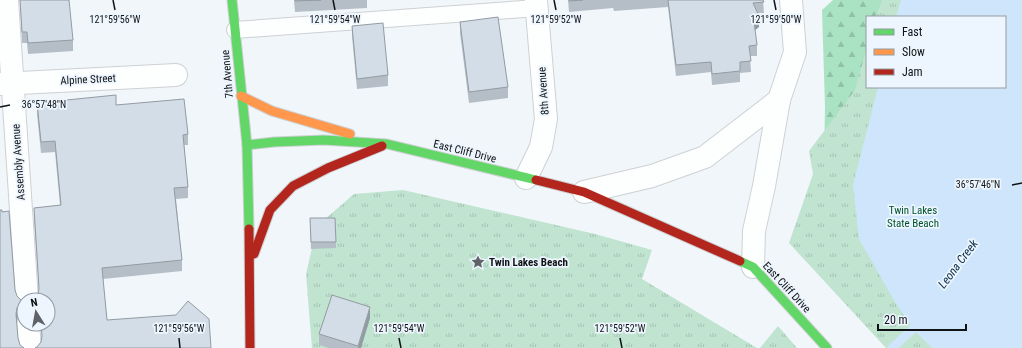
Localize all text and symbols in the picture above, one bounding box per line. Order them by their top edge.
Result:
text: 121°59'56"W [90,14,141,25]
text: 121°59'54"W [310,14,361,25]
text: 121°59'52"W [531,14,582,25]
text: 121°59'50"W [751,14,802,25]
legend [866,16,1006,88]
text: Fast [902,25,923,39]
text: Slow [902,45,925,59]
street label: 7th Avenue [219,49,236,99]
text: Jam [902,65,923,79]
street label: 8th Avenue [535,66,552,115]
street label: Alpine Street [60,72,116,87]
text: 36°57'48"N [22,99,66,110]
street label: Assembly Avenue [9,123,28,201]
street label: East Cliff Drive [432,137,498,166]
text: 36°57'46"N [956,179,1000,190]
park label: Twin Lakes State Beach [887,204,939,230]
water label: Leona Creek [935,236,981,291]
place icon: Twin Lakes Beach [470,254,486,270]
place label: Twin Lakes Beach [489,256,568,269]
street label: East Cliff Drive [760,259,813,315]
north arrow [16,292,56,332]
text: N [30,296,39,310]
scale bar [878,306,966,332]
text: 20 m [884,313,908,327]
text: 121°59'56"W [154,323,205,334]
text: 121°59'54"W [374,323,425,334]
text: 121°59'52"W [595,323,646,334]

